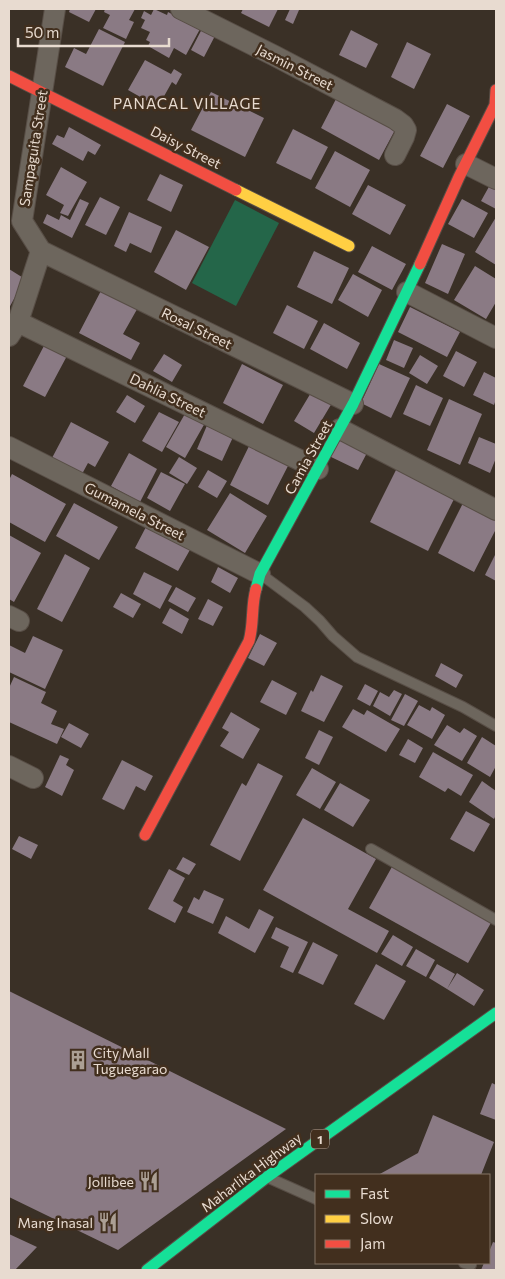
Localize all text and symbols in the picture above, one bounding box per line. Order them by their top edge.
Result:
scale bar [18,15,169,47]
text: 50 m [25,23,59,41]
street label: Jasmin Street [254,40,336,94]
street label: Sampaguita Street [15,88,51,207]
district label: PANACAL VILLAGE [113,94,261,112]
street label: Daisy Street [148,122,224,172]
street label: Rosal Street [159,304,235,353]
street label: Dahlia Street [127,369,209,421]
street label: Camia Street [281,417,336,497]
street label: Gumamela Street [82,478,188,544]
place label: City Mall Tuguegarao [93,1044,167,1077]
building icon: City Mall Tuguegarao [67,1049,89,1071]
street label: Maharlika Highway [197,1129,305,1215]
road number: 1 [311,1130,329,1148]
restaurant icon: Jollibee [138,1170,160,1192]
place label: Jollibee [88,1173,134,1190]
legend [315,1174,490,1264]
text: Fast [360,1184,389,1202]
text: Slow [360,1209,393,1227]
restaurant icon: Mang Inasal [97,1211,119,1233]
place label: Mang Inasal [18,1214,93,1231]
text: Jam [360,1234,385,1252]

